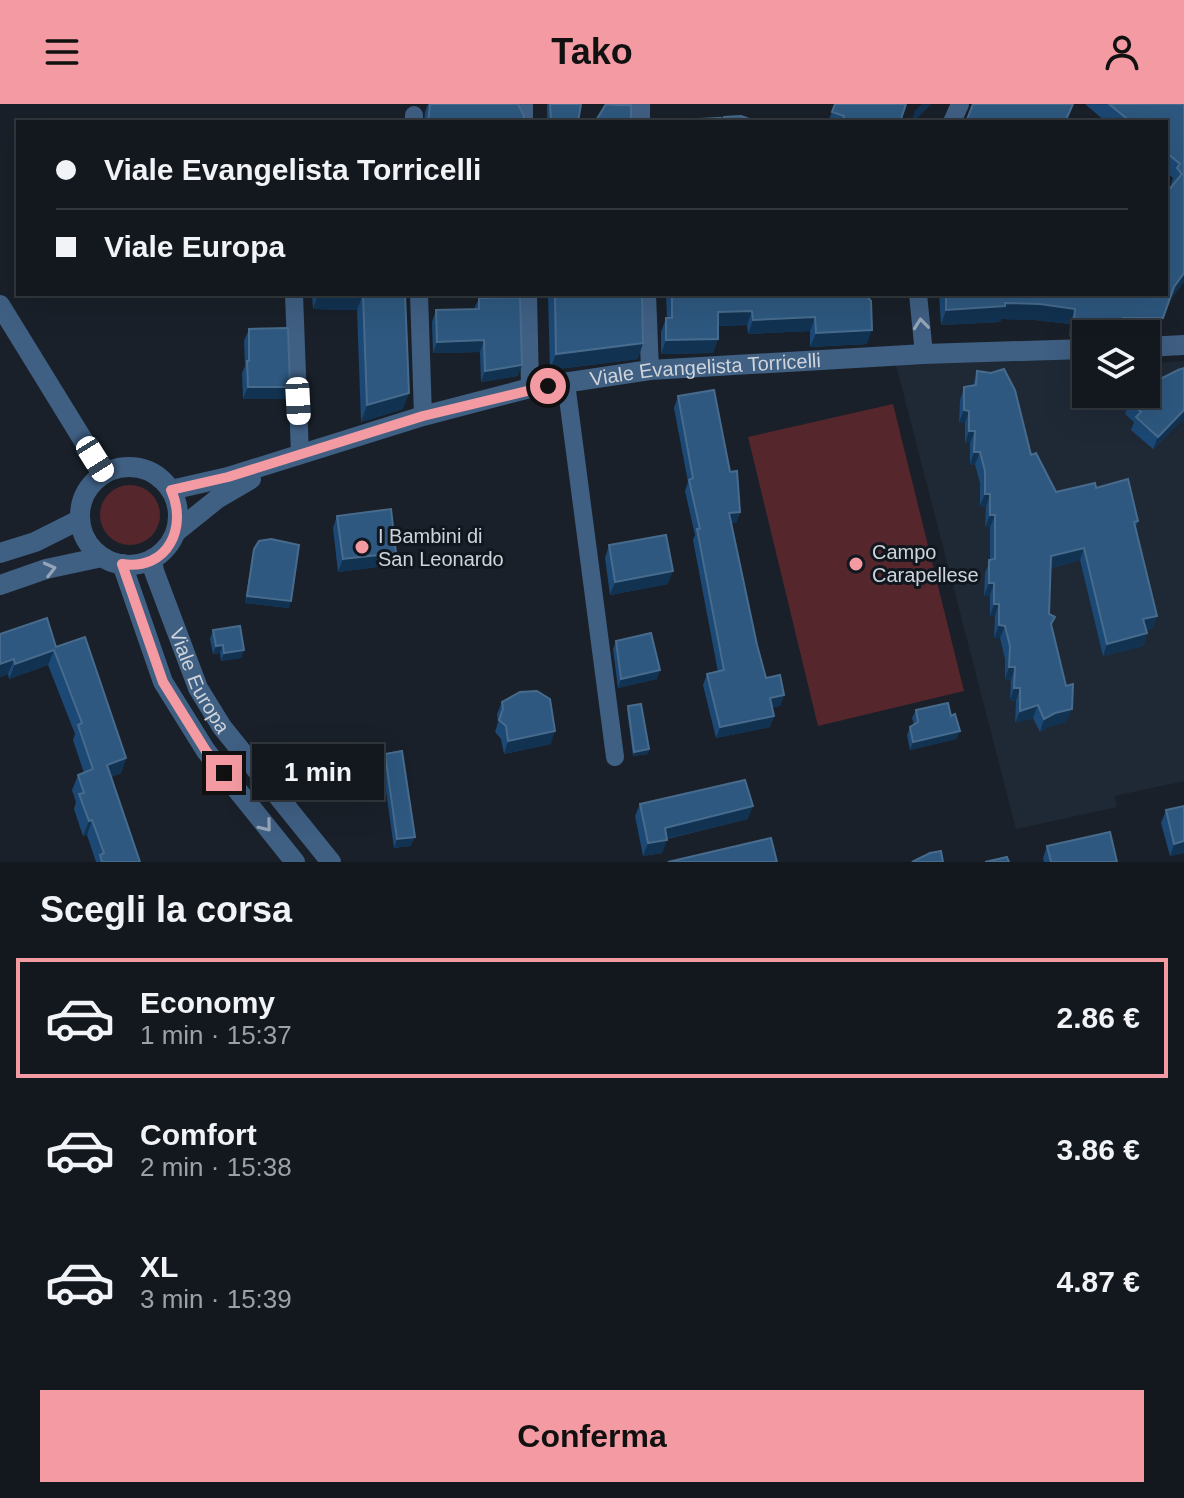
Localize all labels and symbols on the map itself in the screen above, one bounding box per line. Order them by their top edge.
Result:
one-way arrow [912,317,929,330]
street label: Viale Evangelista Torricelli [588,349,821,390]
route start [530,368,566,404]
car [285,376,311,426]
car [72,432,118,486]
place label: I Bambini di San Leonardo [378,525,504,570]
marker: I Bambini di San Leonardo [353,538,371,556]
place label: Campo Carapellese [872,541,979,586]
marker: Campo Carapellese [847,555,865,573]
one-way arrow [43,561,57,578]
street label: Viale Europa [165,625,235,738]
callout: 1 min [252,745,384,801]
route end [206,755,242,791]
one-way arrow [257,817,271,832]

